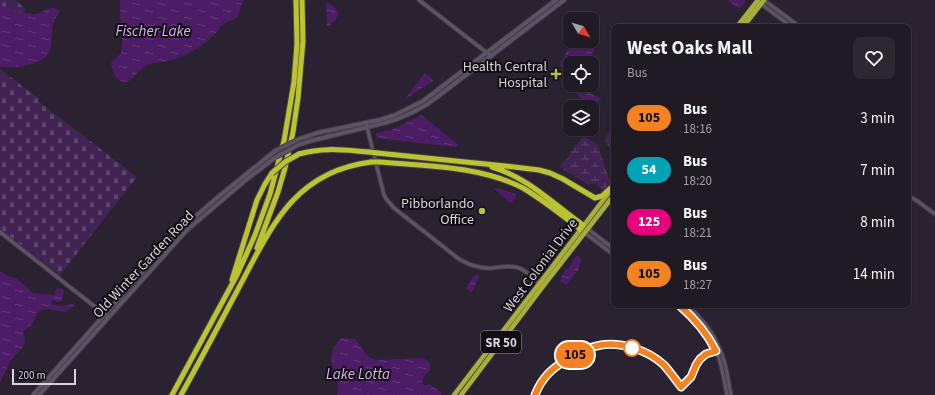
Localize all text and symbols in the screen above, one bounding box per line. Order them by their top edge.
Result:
north arrow [563,12,599,48]
map controls [563,12,599,136]
water label: Fischer Lake [115,21,191,42]
text: West Oaks Mall [627,35,752,62]
button: heart [853,37,895,79]
button: locate [563,56,599,92]
place label: Health Central Hospital [463,57,547,93]
text: Bus [627,64,647,82]
marker: Health Central Hospital [550,68,562,80]
text: Bus [683,99,707,120]
button: layers [563,100,599,136]
text: 105 [638,108,660,128]
text: 3 min [860,108,895,129]
text: 18:16 [683,120,712,138]
text: Bus [683,151,707,172]
text: 54 [642,160,656,180]
text: 7 min [860,160,895,181]
text: 18:20 [683,172,712,190]
place label: Pibborlando Office [401,194,474,230]
text: Bus [683,203,707,224]
marker: Pibborlando Office [477,206,487,216]
street label: Old Winter Garden Road [89,207,199,323]
text: 125 [638,212,660,232]
text: 8 min [860,212,895,233]
street label: West Colonial Drive [499,215,583,317]
text: 18:21 [683,224,712,242]
text: Bus [683,255,707,276]
text: 105 [638,264,660,284]
text: 14 min [853,264,895,285]
text: 18:27 [683,276,712,294]
road number: SR 50 [481,331,521,353]
unlabelled marker [623,339,641,357]
line badge: 105 [552,342,598,368]
text: 105 [564,345,586,365]
water label: Lake Lotta [326,364,390,385]
scale bar [12,367,76,386]
text: 200 m [18,368,46,383]

